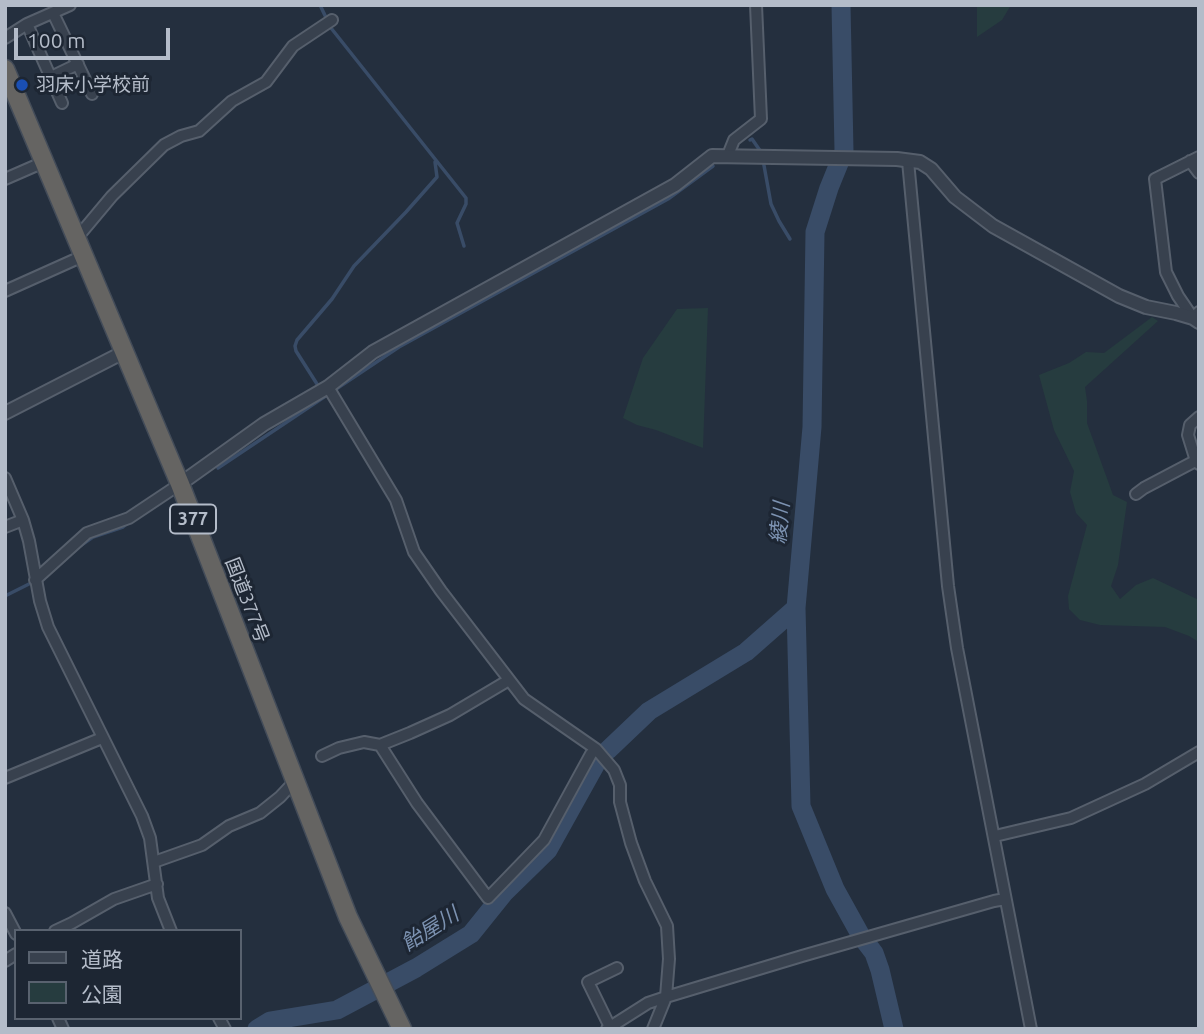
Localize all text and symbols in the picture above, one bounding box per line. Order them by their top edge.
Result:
scale bar [18,14,173,58]
text: 100 m [27,28,85,52]
place label: 羽床小学校前 [36,74,150,96]
marker: 羽床小学校前 [14,77,30,93]
water label: 綾川 [766,501,794,545]
road number: 377 [170,504,216,534]
street label: 国道377号 [220,554,274,646]
water label: 飴屋川 [397,902,463,956]
legend [14,929,242,1020]
text: 道路 [81,947,123,971]
text: 公園 [81,982,123,1006]

